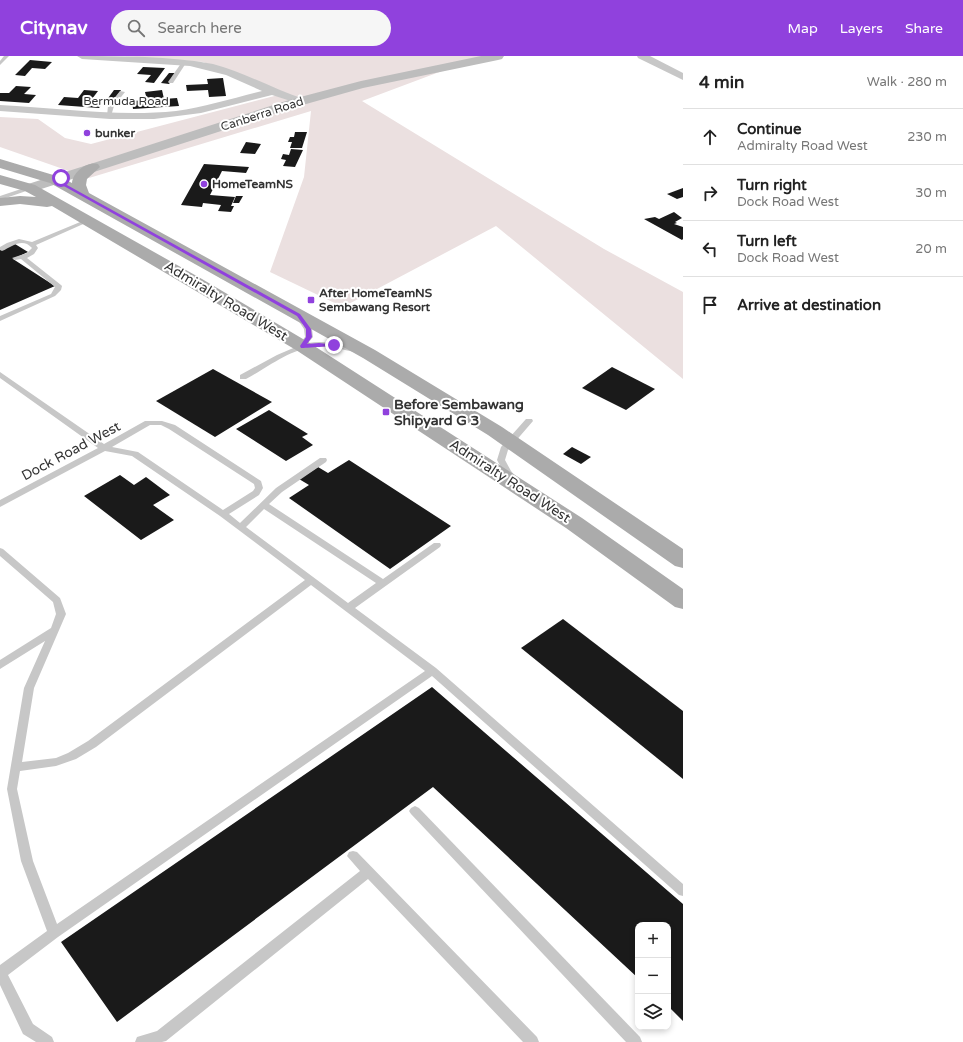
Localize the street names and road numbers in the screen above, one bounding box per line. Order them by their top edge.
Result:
street label: Bermuda Road [83,94,169,108]
street label: Canberra Road [219,94,305,134]
street label: Admiralty Road West [161,257,291,345]
street label: Dock Road West [19,417,124,484]
street label: Admiralty Road West [446,436,574,527]

